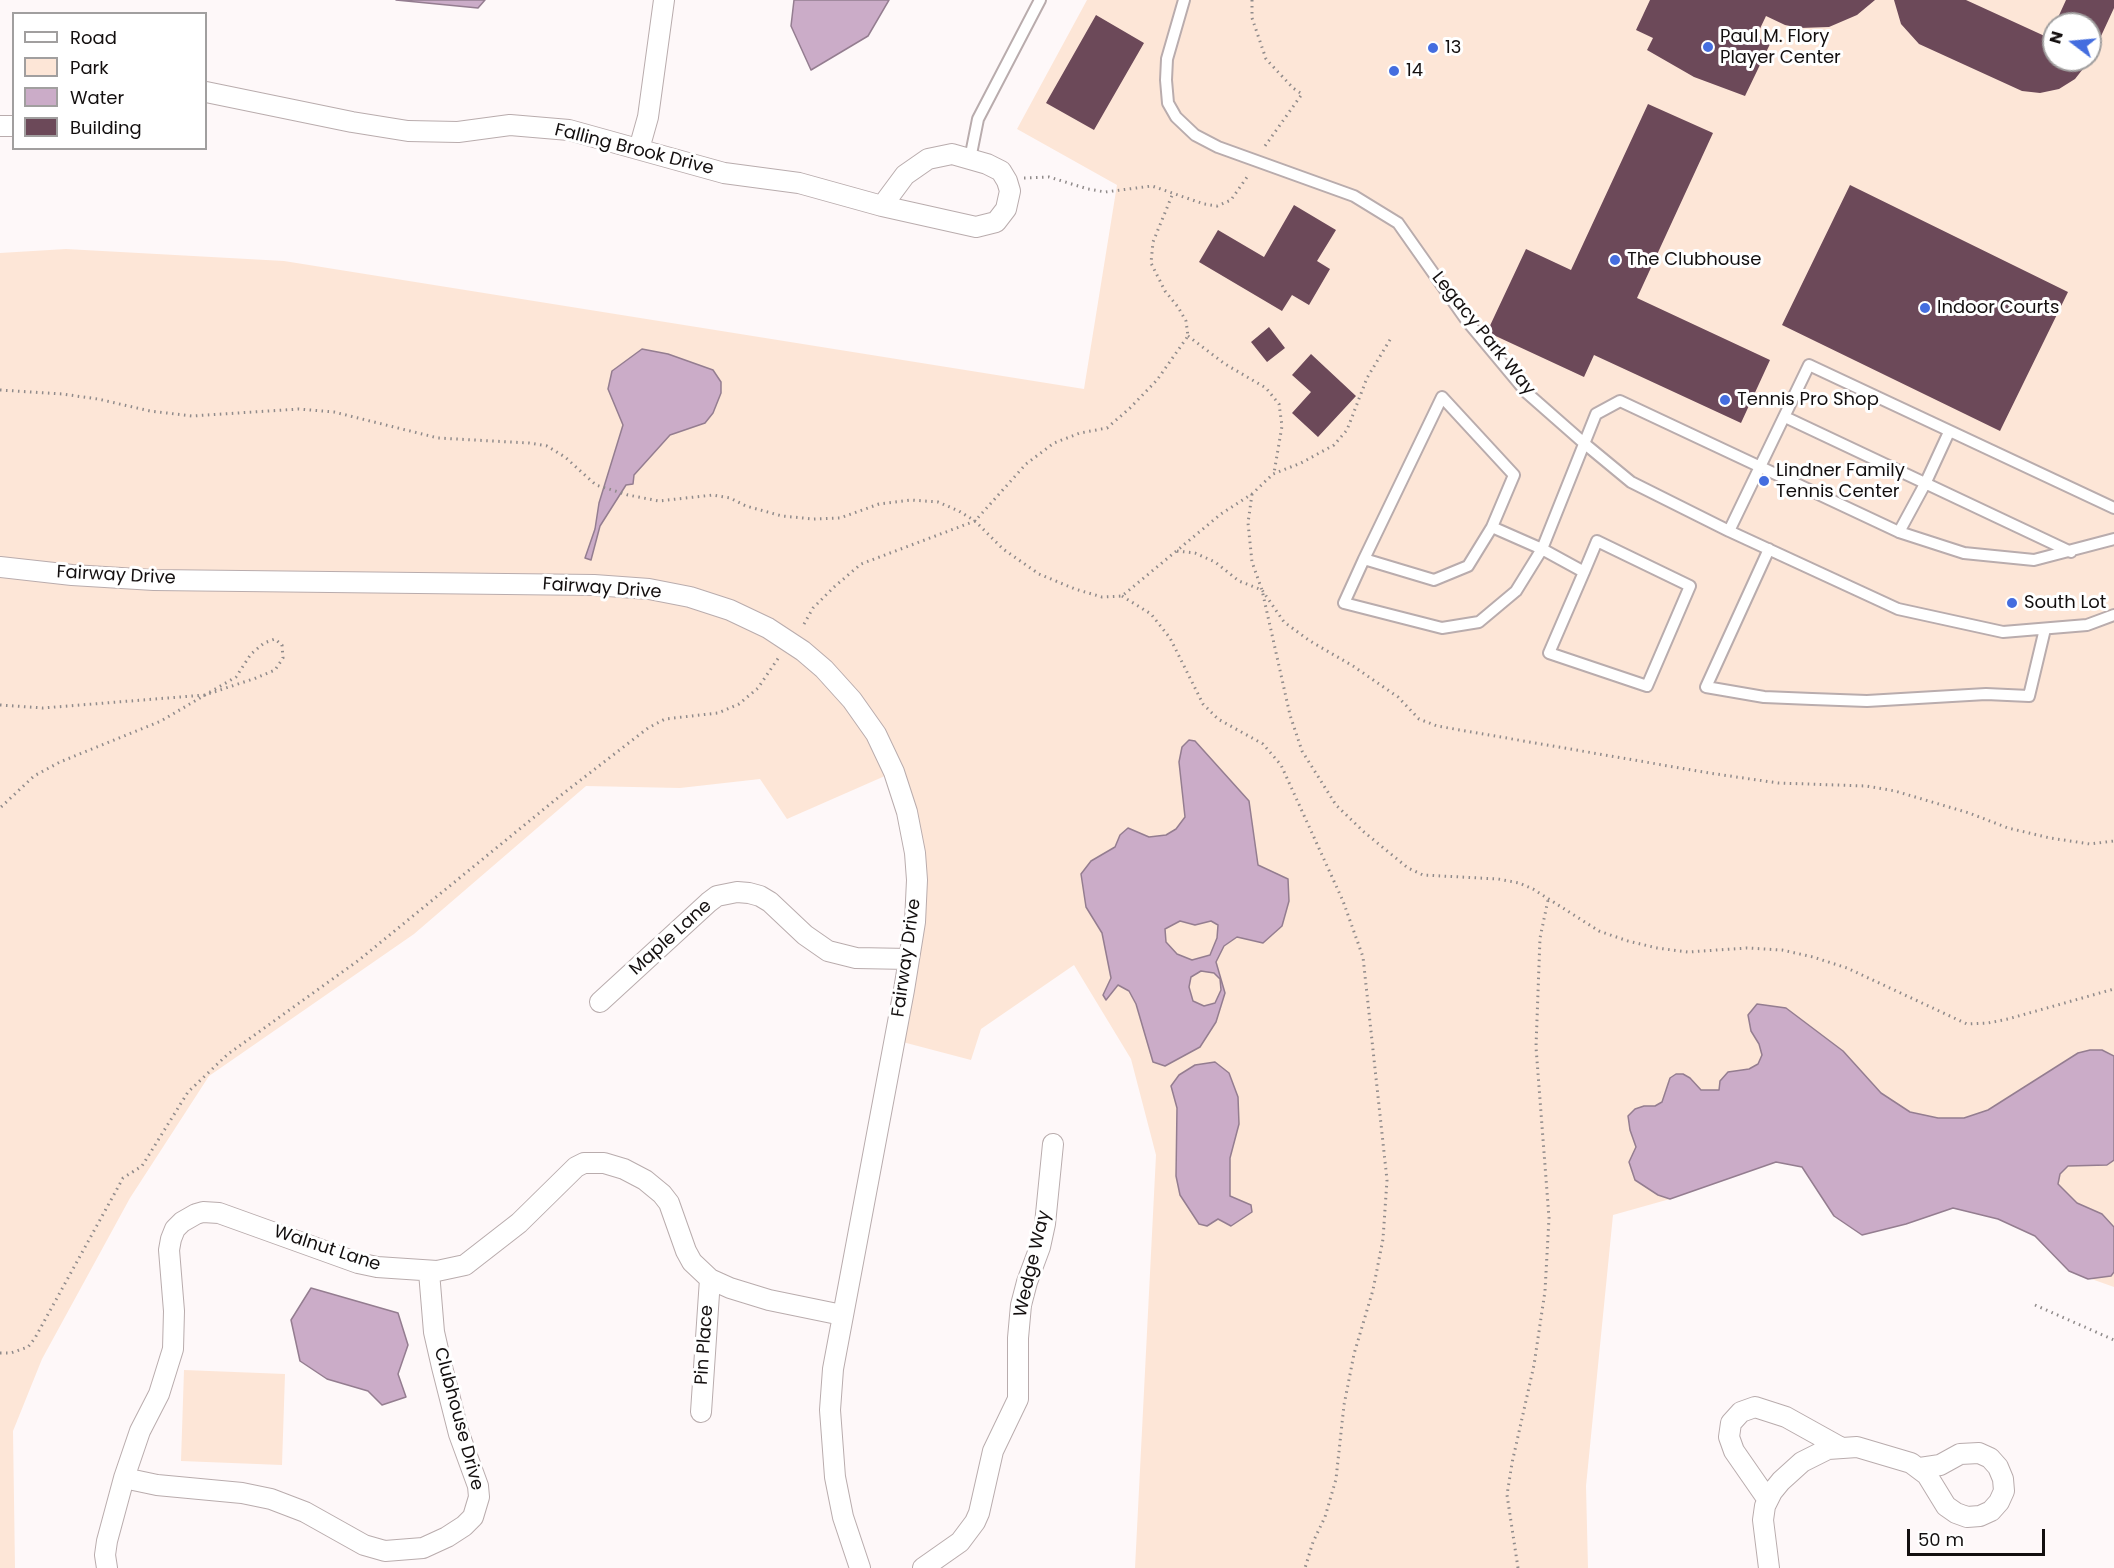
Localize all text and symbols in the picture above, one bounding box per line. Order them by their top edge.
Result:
legend [12,12,207,150]
north arrow [2042,12,2102,72]
text: Road [70,25,117,50]
place label: Paul M. Flory Player Center [1720,26,1841,68]
text: N [2043,28,2069,46]
place label: 13 [1445,37,1461,59]
marker: Paul M. Flory Player Center [1701,40,1715,54]
marker: 13 [1426,41,1440,55]
text: Park [70,55,109,80]
place label: 14 [1406,60,1423,82]
marker: 14 [1387,64,1401,78]
text: Water [70,85,124,110]
text: Building [70,115,142,140]
street label: Falling Brook Drive [552,120,716,180]
place label: The Clubhouse [1627,249,1761,271]
marker: The Clubhouse [1608,253,1622,267]
street label: Legacy Park Way [1427,268,1539,400]
place label: Indoor Courts [1937,297,2059,319]
marker: Indoor Courts [1918,301,1932,315]
place label: Tennis Pro Shop [1737,389,1879,411]
marker: Tennis Pro Shop [1718,393,1732,407]
place label: Lindner Family Tennis Center [1776,460,1905,502]
marker: Lindner Family Tennis Center [1757,474,1771,488]
street label: Fairway Drive [56,562,176,590]
street label: Fairway Drive [542,574,662,604]
place label: South Lot [2024,592,2106,614]
marker: South Lot [2005,596,2019,610]
street label: Maple Lane [626,896,716,980]
street label: Fairway Drive [888,897,926,1019]
street label: Wedge Way [1010,1209,1056,1319]
street label: Walnut Lane [271,1222,383,1276]
street label: Pin Place [691,1304,719,1386]
street label: Clubhouse Drive [429,1345,487,1493]
scale bar [1910,1517,2048,1555]
text: 50 m [1918,1527,1964,1552]

